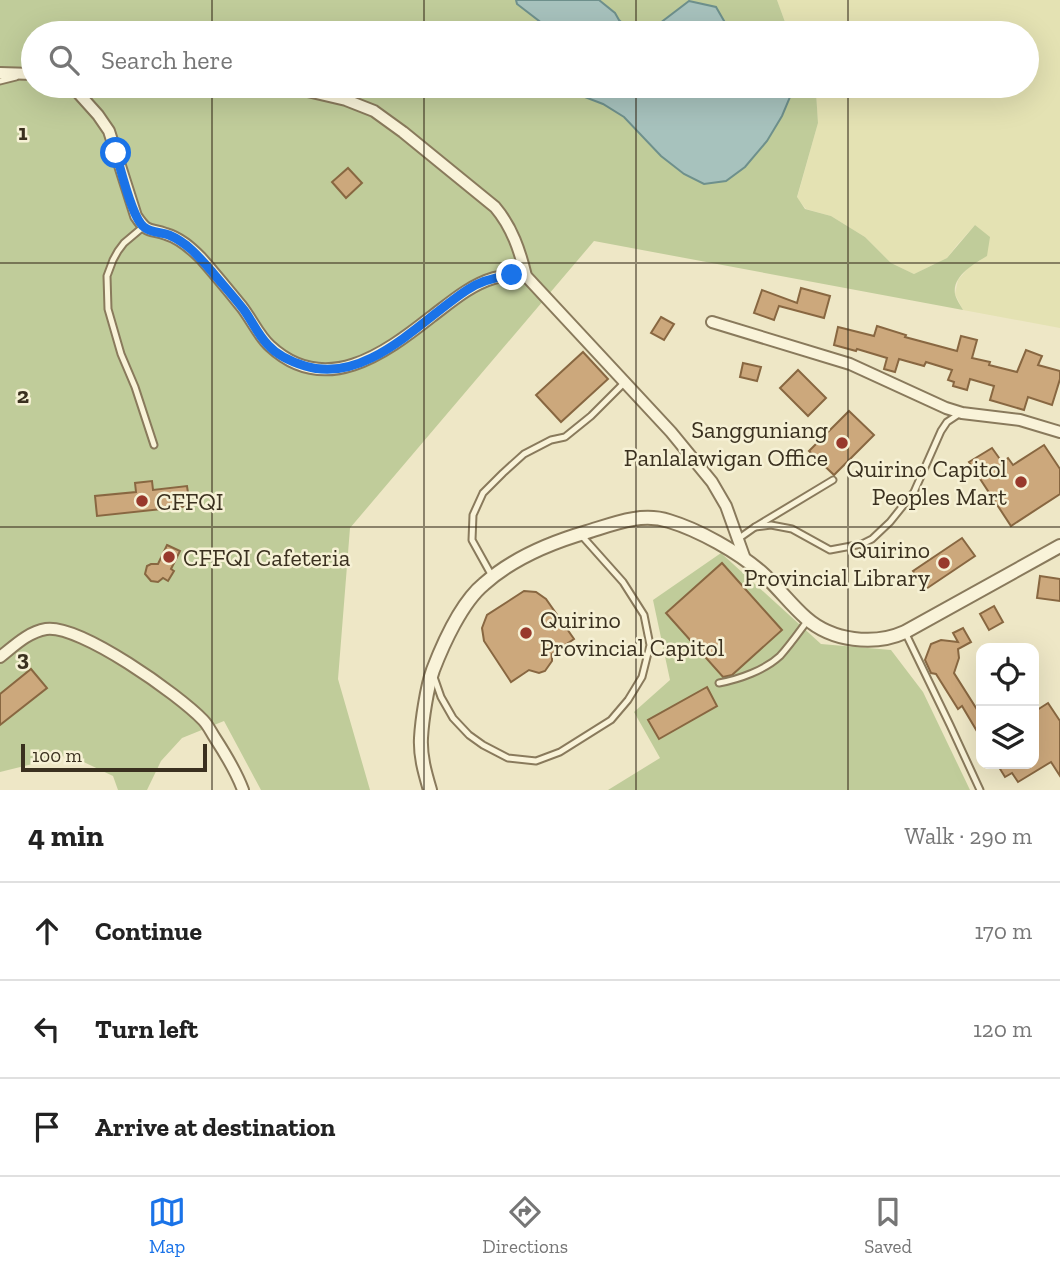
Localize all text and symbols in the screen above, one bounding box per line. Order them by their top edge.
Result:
search box [21,21,1039,98]
icon: search [45,41,83,79]
text: Search here [101,44,233,76]
text: 1 [18,118,28,146]
route start [100,137,131,168]
route end [496,259,527,290]
text: 2 [17,381,29,409]
place label: Sangguniang Panlalawigan Office [624,415,828,472]
marker: Sangguniang Panlalawigan Office [834,435,850,451]
place label: Quirino Capitol Peoples Mart [846,454,1007,511]
marker: Quirino Capitol Peoples Mart [1013,474,1029,490]
place label: CFFQI [156,487,223,516]
marker: CFFQI [134,493,150,509]
place label: Quirino Provincial Library [744,535,931,592]
place label: CFFQI Cafeteria [183,543,351,572]
marker: CFFQI Cafeteria [161,549,177,565]
marker: Quirino Provincial Library [936,555,952,571]
place label: Quirino Provincial Capitol [540,605,724,662]
marker: Quirino Provincial Capitol [518,625,534,641]
map controls [976,643,1039,769]
button: locate [976,643,1039,706]
text: 3 [17,644,29,672]
button: layers [976,706,1039,769]
scale bar [21,741,206,773]
text: 100 m [32,744,82,767]
text: 4 min [28,818,104,854]
text: Walk · 290 m [904,822,1032,850]
icon: ahead [28,912,66,950]
text: Continue [95,915,202,947]
text: 170 m [974,917,1032,945]
icon: left [28,1010,66,1048]
text: Turn left [95,1013,198,1045]
text: 120 m [973,1015,1032,1043]
icon: arrive [28,1108,66,1146]
text: Arrive at destination [95,1111,335,1143]
tab: Map [148,1193,186,1258]
tab: Directions [482,1193,568,1258]
tab: Saved [864,1193,912,1258]

